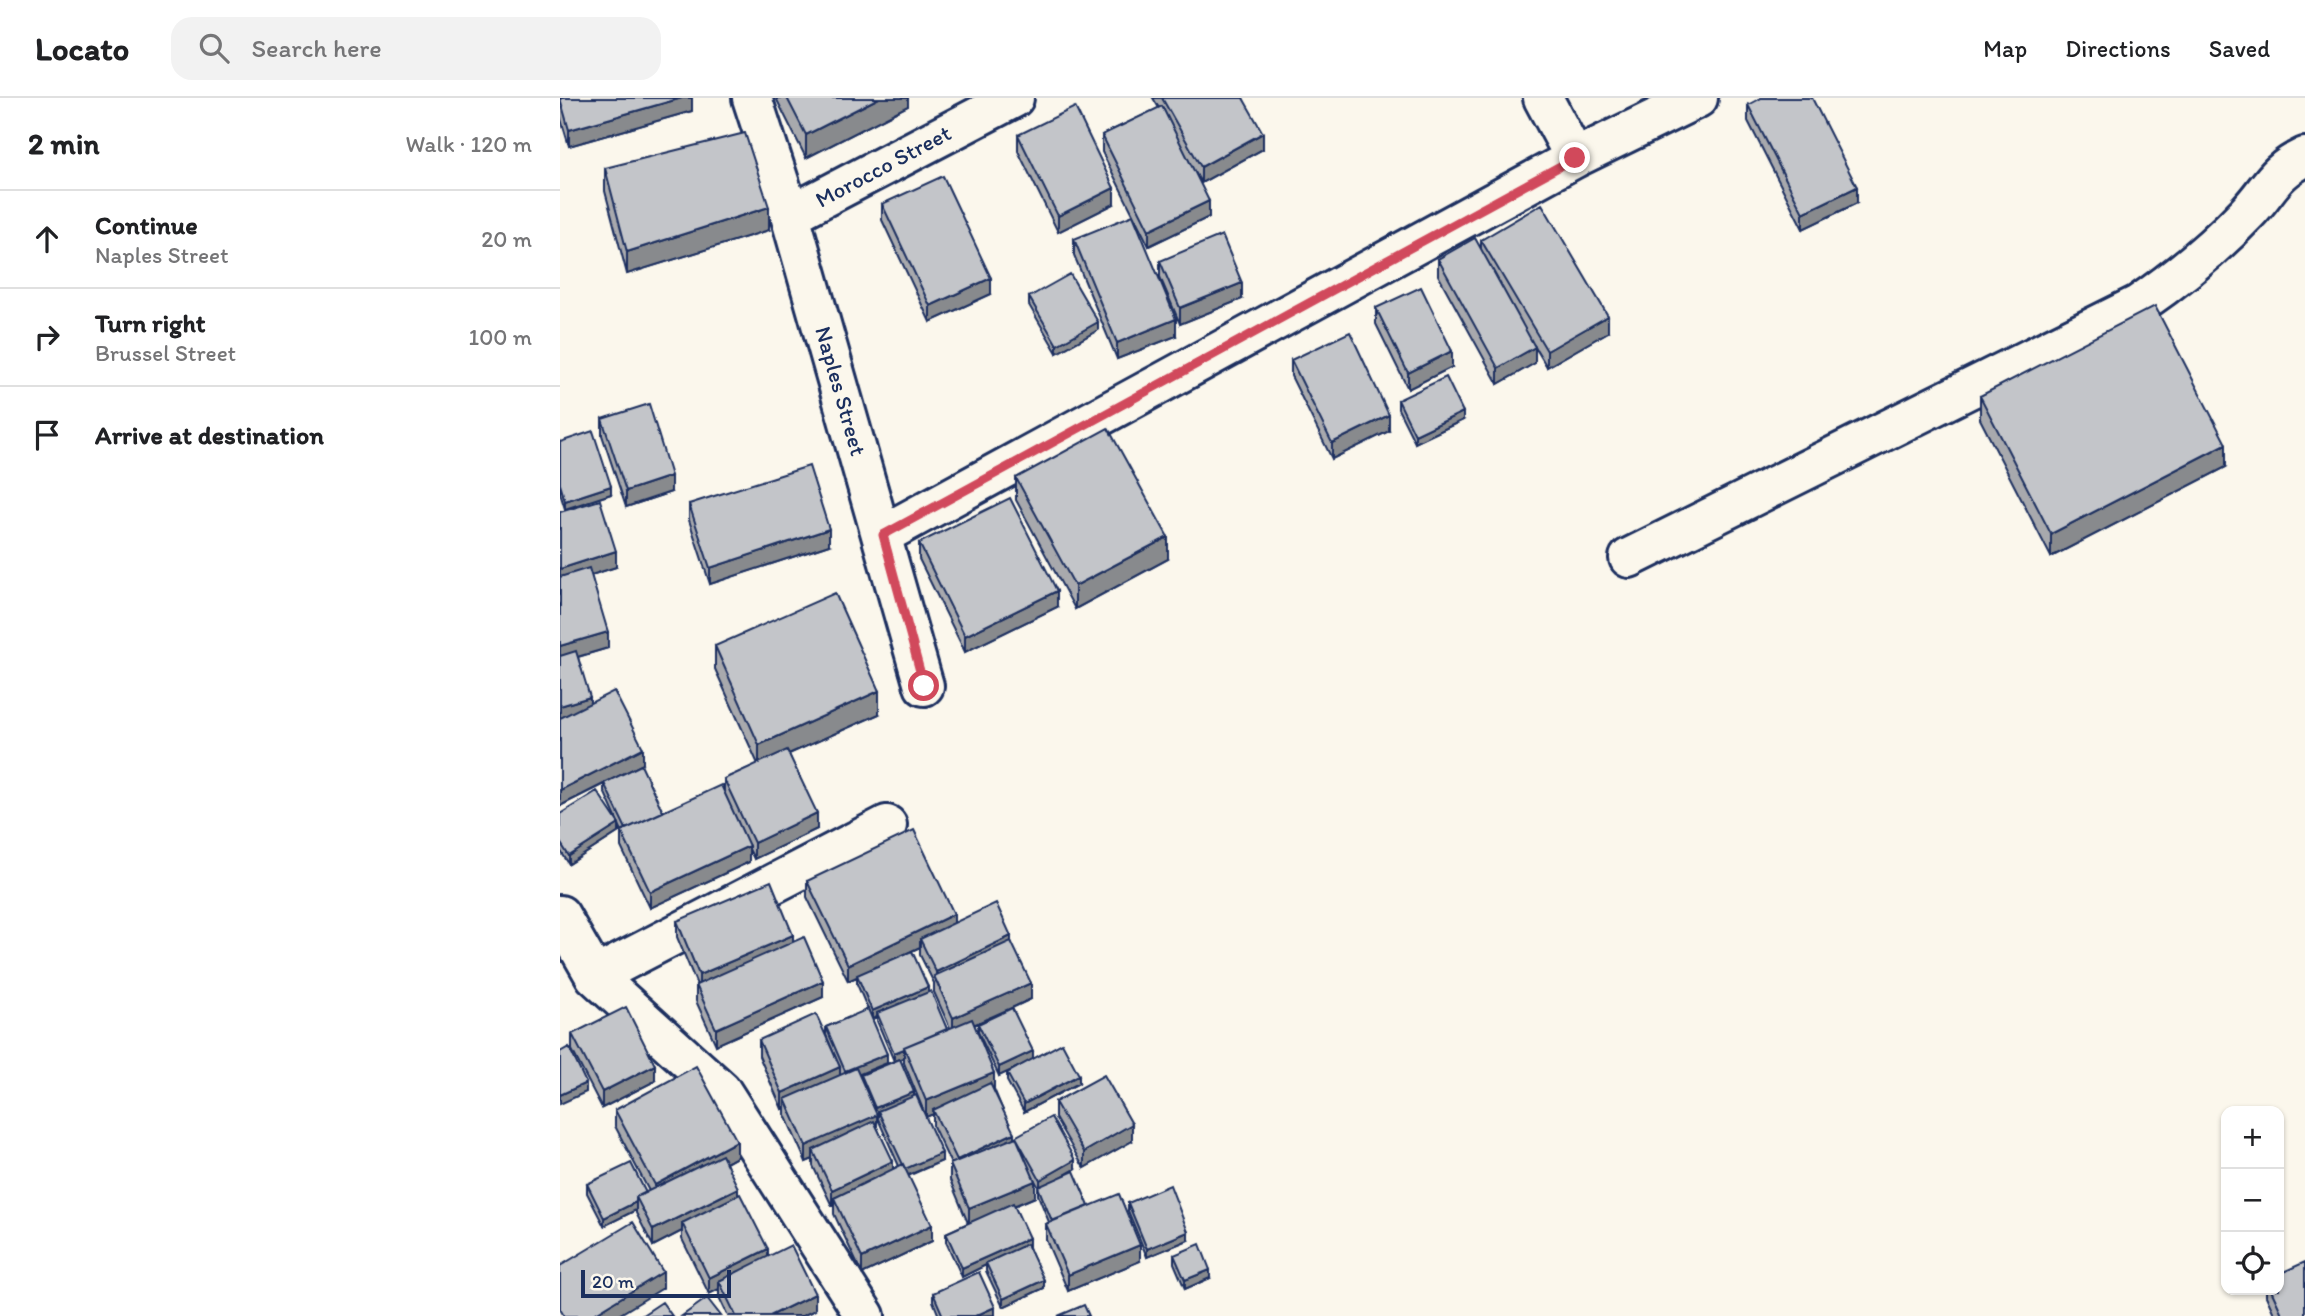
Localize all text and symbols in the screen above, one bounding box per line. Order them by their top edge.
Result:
search box [171,17,661,80]
text: Locato [35,29,129,68]
icon: search [195,29,233,67]
text: Search here [251,32,382,64]
text: Map [1983,34,2027,63]
text: Directions [2065,34,2171,63]
text: Saved [2209,34,2270,63]
street label: Morocco Street [810,118,956,213]
text: 2 min [28,125,99,162]
text: Walk · 120 m [406,130,532,158]
route end [1559,142,1590,173]
text: Continue [95,209,198,241]
icon: ahead [28,220,66,258]
text: 20 m [481,225,532,253]
text: Naples Street [95,241,229,269]
text: Turn right [95,307,206,339]
icon: right [28,318,66,356]
text: 100 m [468,323,532,351]
street label: Naples Street [809,323,873,459]
text: Brussel Street [95,339,236,367]
icon: arrive [28,416,66,454]
text: Arrive at destination [95,419,324,451]
route start [908,670,939,701]
map controls [2221,1106,2284,1295]
button: + [2221,1106,2284,1169]
button: − [2221,1169,2284,1232]
button: locate [2221,1232,2284,1295]
scale bar [581,1267,732,1299]
text: 20 m [592,1270,634,1293]

